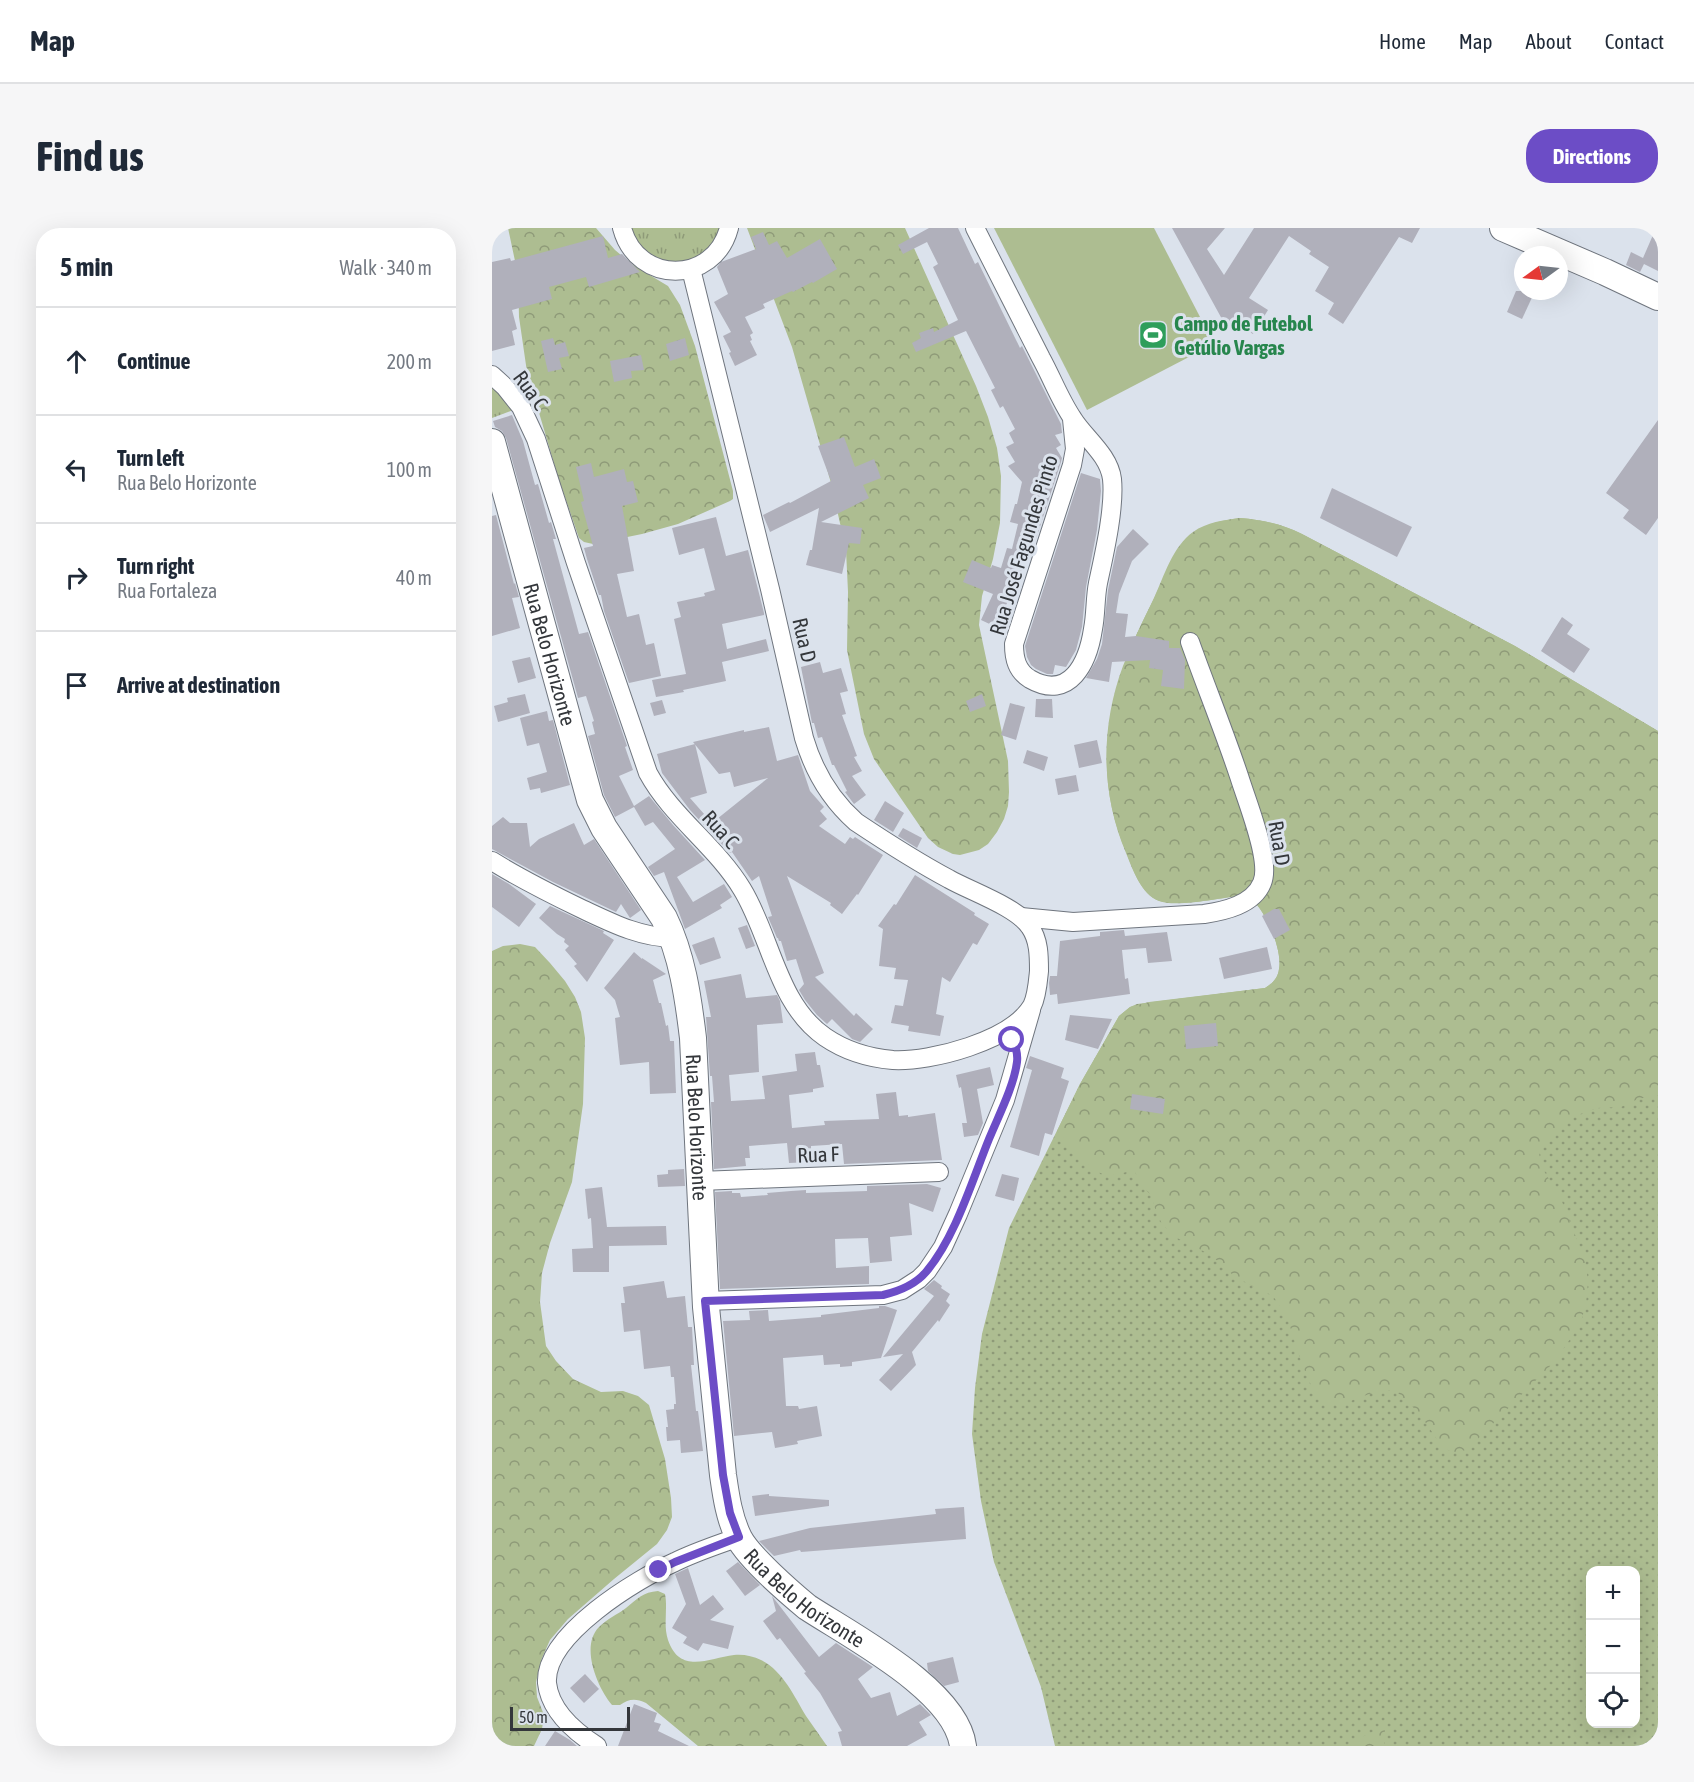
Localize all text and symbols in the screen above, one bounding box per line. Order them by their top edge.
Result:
text: Map [30,25,75,57]
text: Home [1379,29,1426,53]
text: Map [1459,29,1493,53]
text: About [1526,29,1572,53]
text: Contact [1605,29,1664,53]
button: Directions [1526,129,1658,183]
text: Find us [36,132,144,180]
north arrow [1514,246,1568,300]
text: 5 min [60,252,113,282]
text: Walk · 340 m [340,256,432,279]
place label: Campo de Futebol Getúlio Vargas [1174,311,1313,359]
sports icon: Campo de Futebol Getúlio Vargas [1137,319,1169,351]
icon: ahead [60,345,93,378]
text: Continue [117,348,191,374]
text: 200 m [387,350,432,373]
street label: Rua C [509,366,554,415]
text: Turn left [117,445,184,471]
street label: Rua José Fagundes Pinto [984,452,1062,638]
icon: left [60,453,93,486]
text: 100 m [387,458,432,481]
text: Rua Belo Horizonte [117,471,257,494]
text: Turn right [117,553,194,579]
icon: right [60,561,93,594]
text: 40 m [396,566,432,589]
text: Rua Fortaleza [117,579,217,602]
street label: Rua Belo Horizonte [519,580,581,728]
street label: Rua D [788,615,822,665]
icon: arrive [60,669,93,702]
text: Arrive at destination [117,672,280,698]
street label: Rua C [698,805,745,853]
street label: Rua D [1264,819,1296,867]
route start [998,1026,1024,1052]
street label: Rua Belo Horizonte [682,1053,713,1201]
street label: Rua F [797,1141,840,1167]
street label: Rua Belo Horizonte [739,1543,869,1652]
route end [645,1556,671,1582]
map controls [1586,1566,1640,1728]
button: + [1586,1566,1640,1620]
button: − [1586,1620,1640,1674]
button: locate [1586,1674,1640,1728]
scale bar [510,1704,630,1732]
text: 50 m [519,1708,548,1726]

